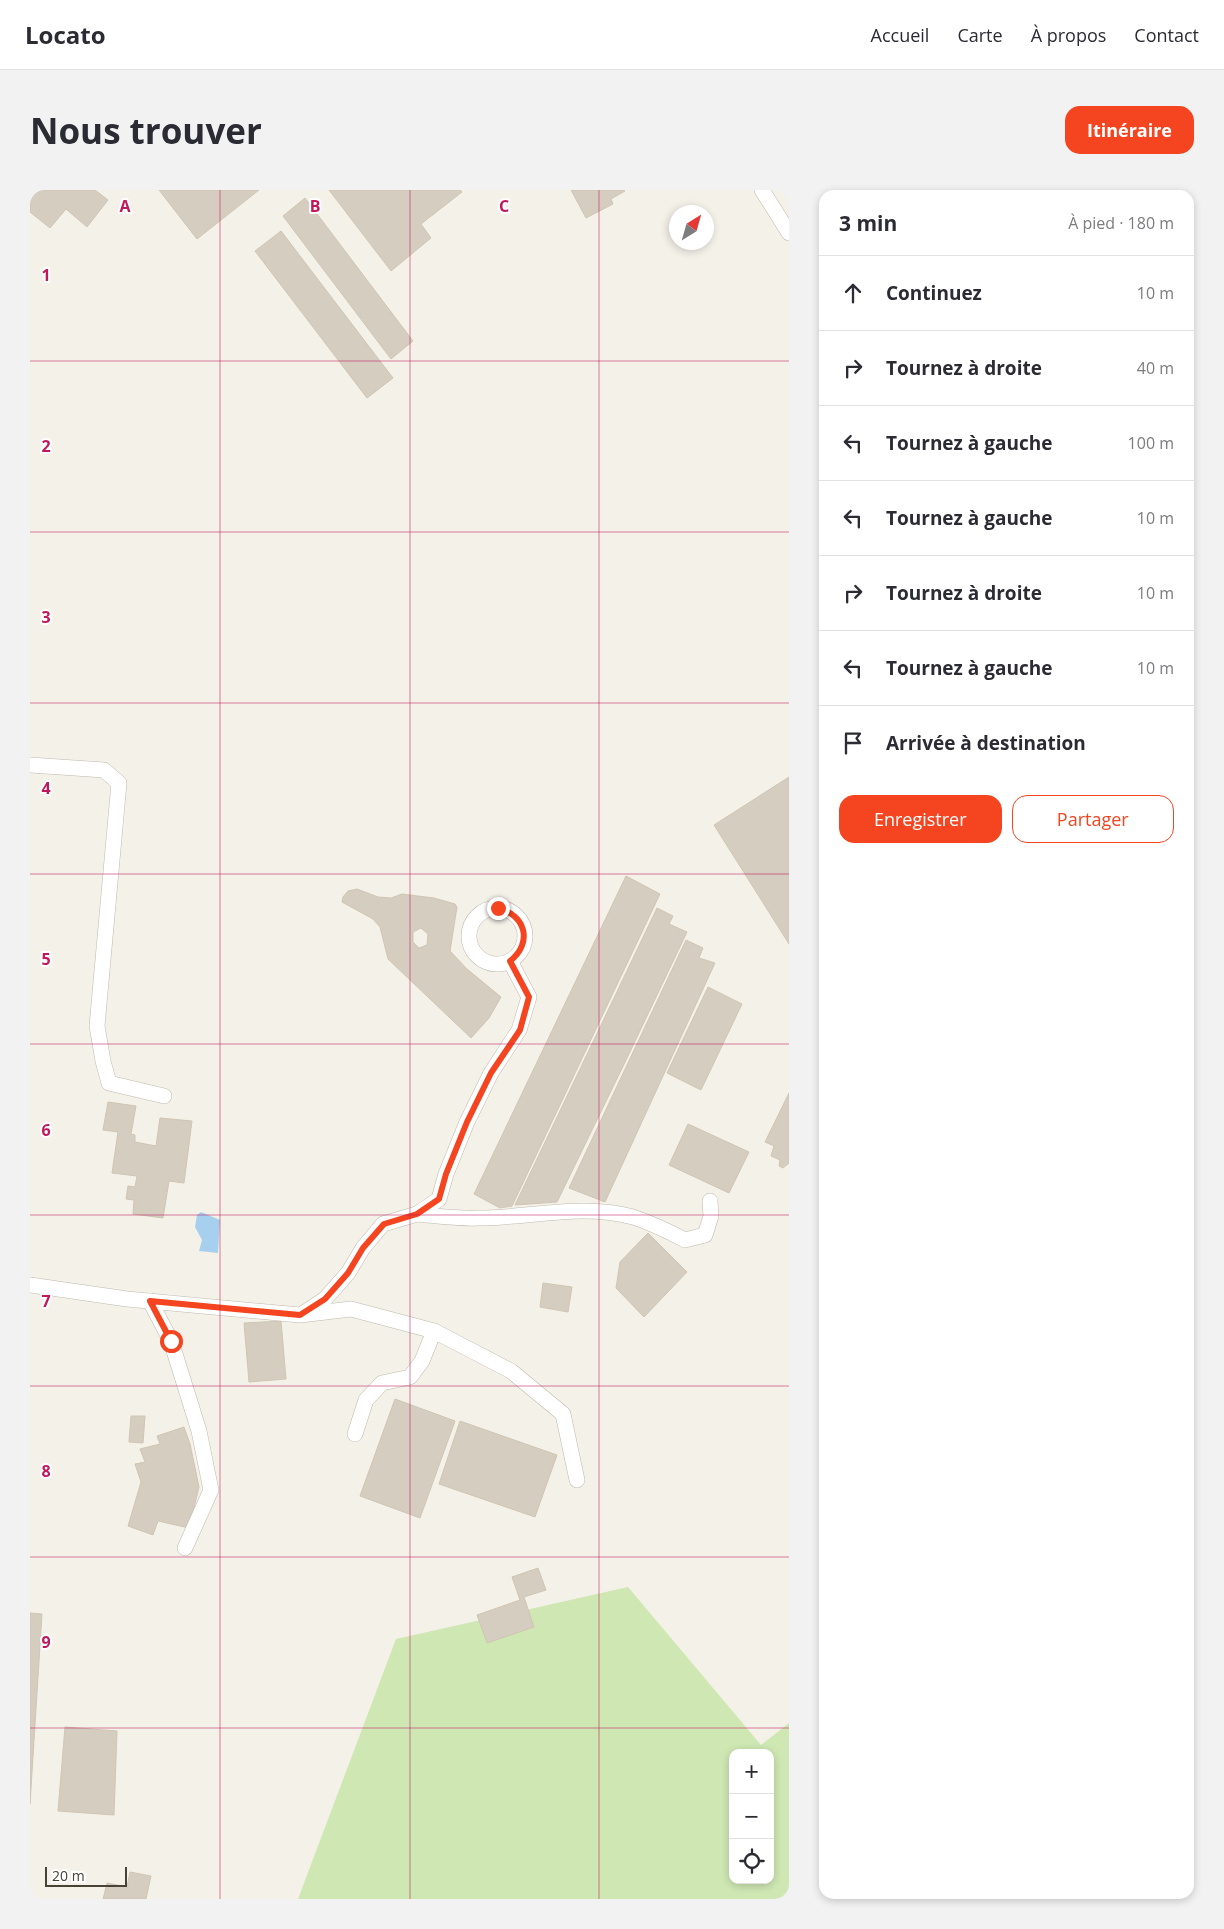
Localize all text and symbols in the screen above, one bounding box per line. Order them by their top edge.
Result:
text: Locato [25,18,106,51]
text: Accueil [871,23,929,47]
text: Carte [957,23,1003,47]
text: À propos [1031,23,1106,47]
text: Contact [1134,23,1199,47]
button: Itinéraire [1065,106,1194,154]
text: Nous trouver [30,107,262,154]
text: A [119,195,131,217]
text: B [310,195,320,217]
text: C [499,195,509,217]
north arrow [669,205,714,250]
text: 3 min [839,209,897,237]
text: À pied · 180 m [1068,212,1174,234]
text: 1 [41,264,51,286]
icon: ahead [839,279,867,307]
text: Continuez [886,280,982,306]
text: 10 m [1137,282,1174,304]
icon: right [839,354,867,382]
text: Tournez à droite [886,355,1042,381]
text: 40 m [1137,357,1174,379]
icon: left [839,429,867,457]
text: Tournez à gauche [886,430,1052,456]
text: 100 m [1128,432,1174,454]
text: 2 [41,435,51,457]
icon: left [839,504,867,532]
text: Tournez à gauche [886,505,1052,531]
text: 10 m [1137,507,1174,529]
icon: right [839,579,867,607]
text: Tournez à droite [886,580,1042,606]
text: 10 m [1137,582,1174,604]
text: 3 [41,606,51,628]
icon: left [839,654,867,682]
text: Tournez à gauche [886,655,1052,681]
text: 10 m [1137,657,1174,679]
icon: arrive [839,729,867,757]
text: Arrivée à destination [886,730,1086,756]
text: 4 [41,777,51,799]
button: Enregistrer [839,795,1002,843]
button: Partager [1012,795,1174,843]
route end [487,897,510,920]
text: 5 [41,948,51,970]
text: 6 [41,1119,51,1141]
text: 7 [41,1290,51,1312]
route start [160,1330,183,1353]
text: 8 [41,1460,51,1482]
text: 9 [41,1631,51,1653]
map controls [729,1749,774,1884]
button: + [729,1749,774,1794]
button: − [729,1794,774,1839]
button: locate [729,1839,774,1884]
scale bar [45,1864,128,1887]
text: 20 m [52,1866,85,1885]

